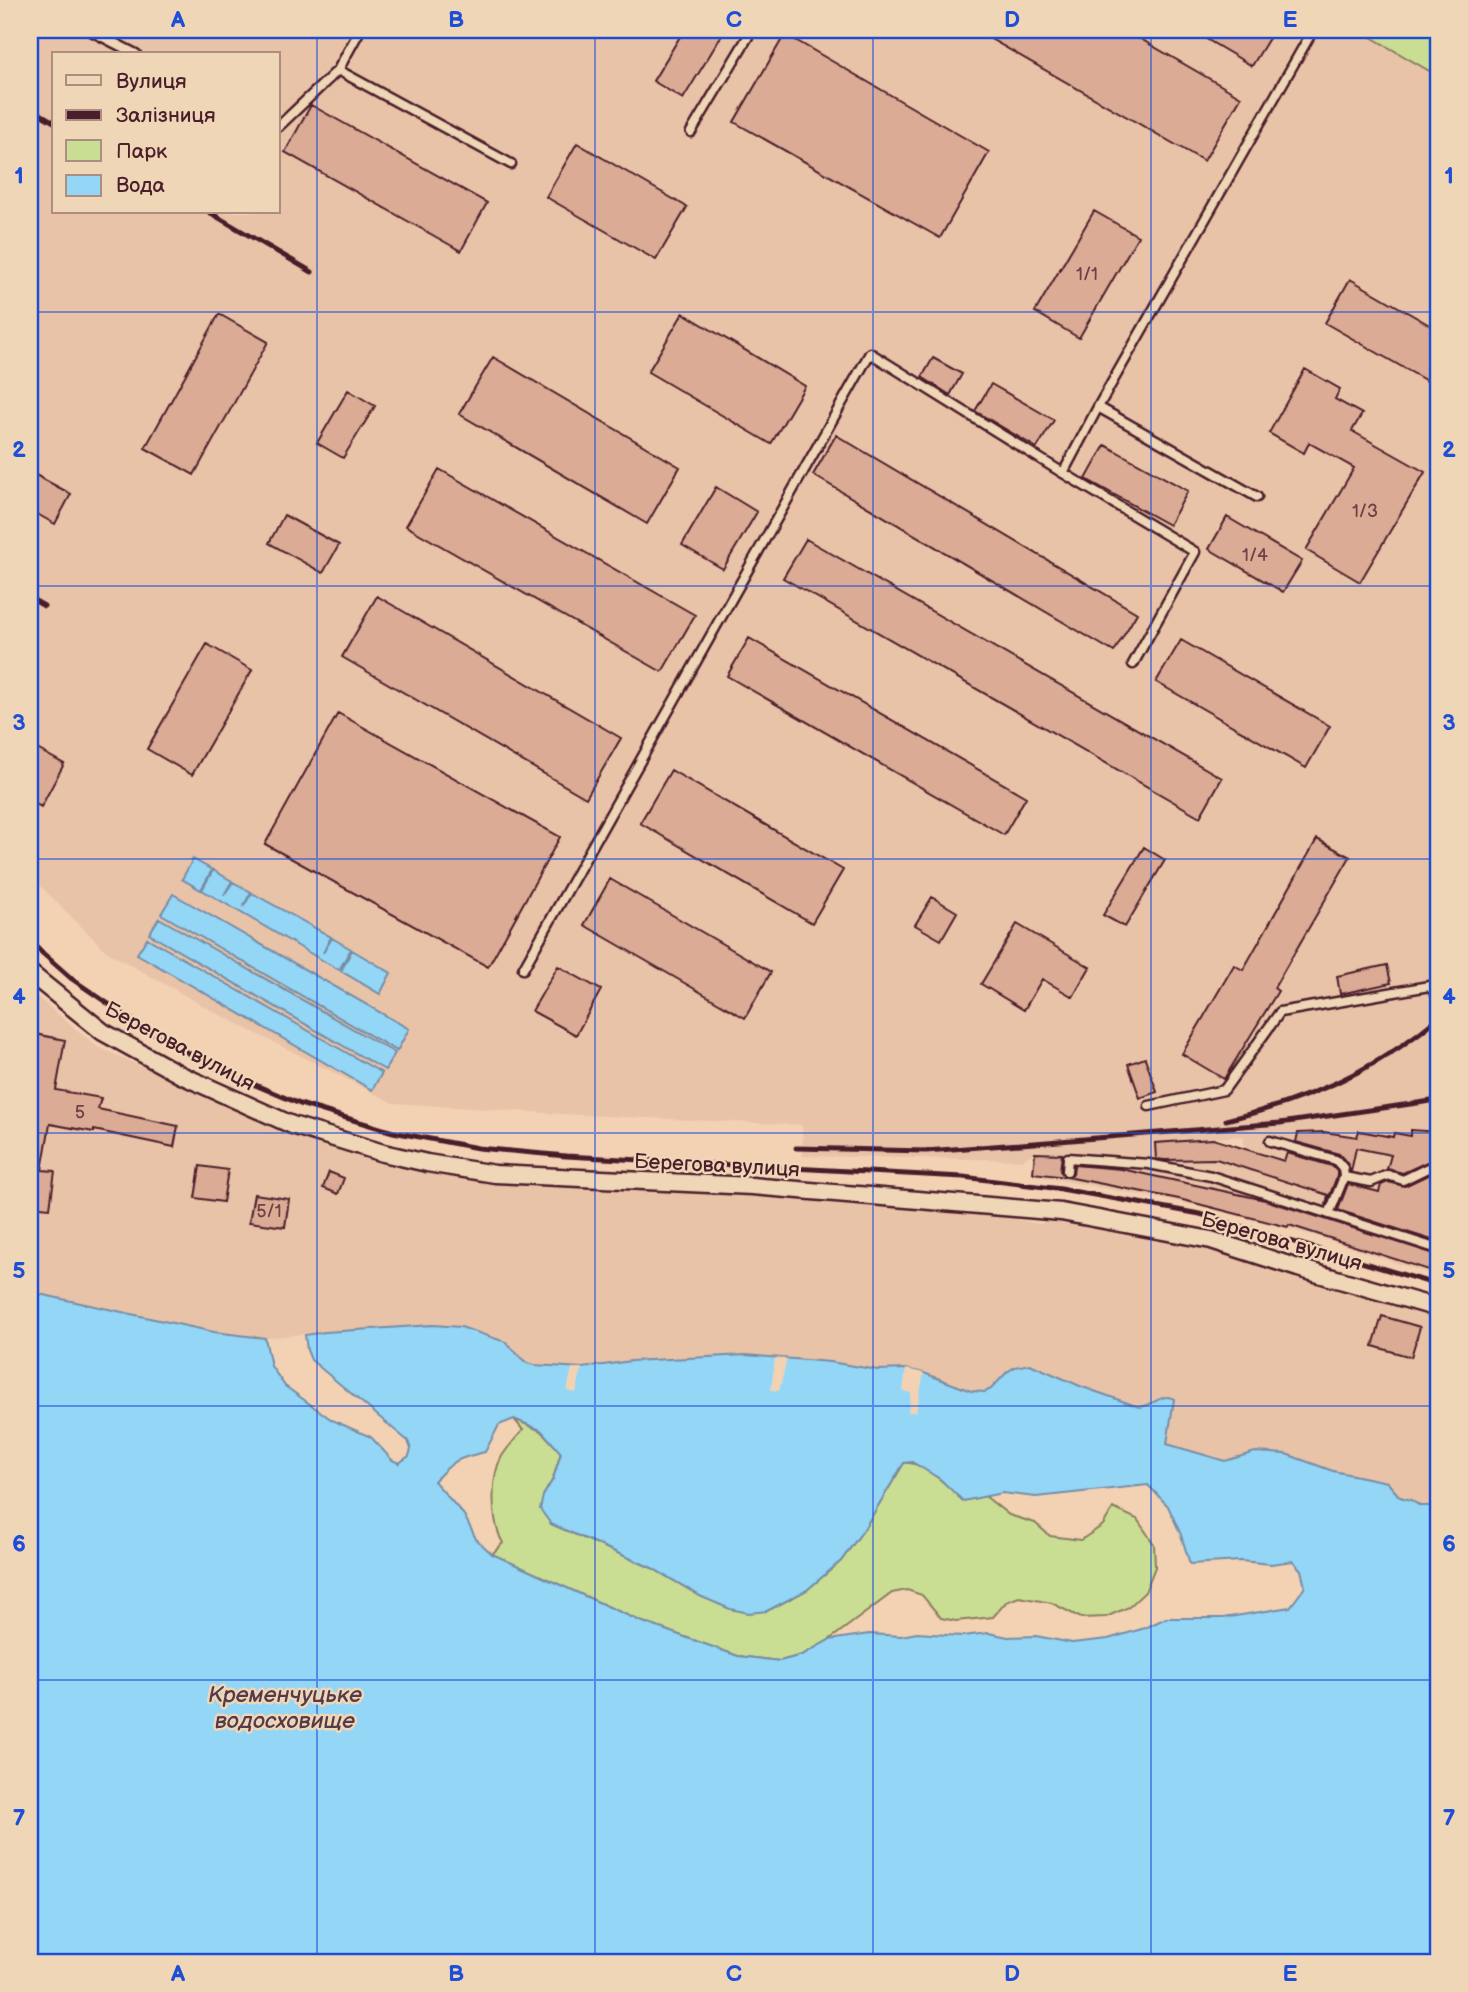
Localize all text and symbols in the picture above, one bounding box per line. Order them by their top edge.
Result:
text: A [170,6,186,34]
text: B [448,6,464,34]
text: C [726,6,742,34]
text: D [1004,6,1020,34]
text: E [1283,6,1298,34]
legend [52,52,280,214]
text: Вулиця [116,69,187,94]
text: Залізниця [116,103,216,128]
text: Парк [116,139,167,164]
text: 1 [14,162,24,190]
text: 1 [1444,162,1454,190]
text: Вода [116,173,165,198]
house number: 1/1 [1076,264,1098,285]
text: 2 [12,436,26,464]
text: 2 [1442,436,1456,464]
house number: 1/3 [1352,501,1378,522]
house number: 1/4 [1242,545,1268,566]
text: 3 [12,709,26,737]
text: 3 [1442,709,1456,737]
text: 4 [12,983,26,1011]
text: 4 [1442,983,1456,1011]
street label: Берегова вулиця [101,996,259,1096]
house number: 5 [75,1102,85,1123]
street label: Берегова вулиця [634,1149,800,1182]
house number: 5/1 [256,1201,282,1222]
street label: Берегова вулиця [1199,1207,1365,1276]
text: 5 [12,1257,26,1285]
text: 5 [1442,1257,1456,1285]
text: 6 [12,1530,26,1558]
text: 6 [1442,1530,1456,1558]
water label: Кременчуцьке водосховище [208,1681,362,1735]
text: 7 [13,1804,26,1832]
text: 7 [1443,1804,1456,1832]
text: A [170,1960,186,1988]
text: B [448,1960,464,1988]
text: C [726,1960,742,1988]
text: D [1004,1960,1020,1988]
text: E [1283,1960,1298,1988]

